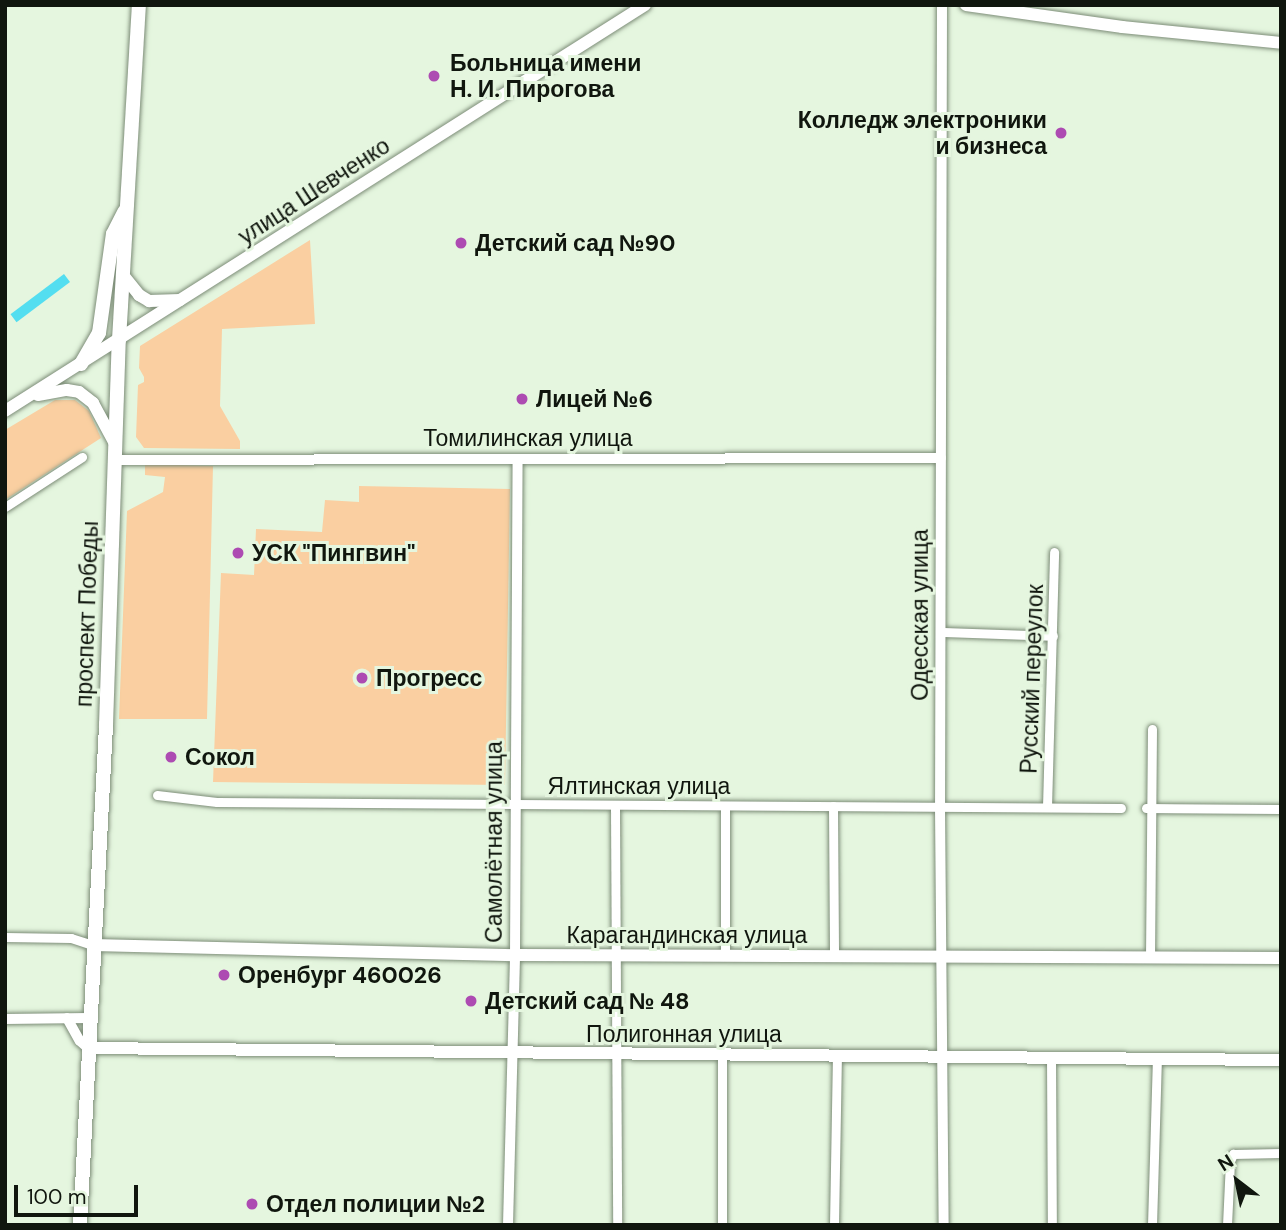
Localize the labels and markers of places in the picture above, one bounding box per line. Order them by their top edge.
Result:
place label: Больница имени Н. И. Пирогова [450,49,641,103]
marker: Больница имени Н. И. Пирогова [424,66,444,86]
place label: Колледж электроники и бизнеса [798,106,1047,160]
marker: Колледж электроники и бизнеса [1053,125,1069,141]
place label: Детский сад №90 [475,229,675,257]
marker: Детский сад №90 [453,235,469,251]
place label: Лицей №6 [536,385,653,413]
marker: Лицей №6 [514,391,530,407]
place label: УСК "Пингвин" [252,539,416,567]
marker: УСК "Пингвин" [230,545,246,561]
place label: Прогресс [376,664,482,692]
marker: Прогресс [354,670,370,686]
place label: Сокол [185,743,255,771]
marker: Сокол [163,749,179,765]
place label: Оренбург 460026 [238,961,442,989]
marker: Оренбург 460026 [216,967,232,983]
place label: Детский сад № 48 [485,987,690,1015]
marker: Детский сад № 48 [463,993,479,1009]
place label: Отдел полиции №2 [266,1190,485,1218]
marker: Отдел полиции №2 [244,1196,260,1212]

